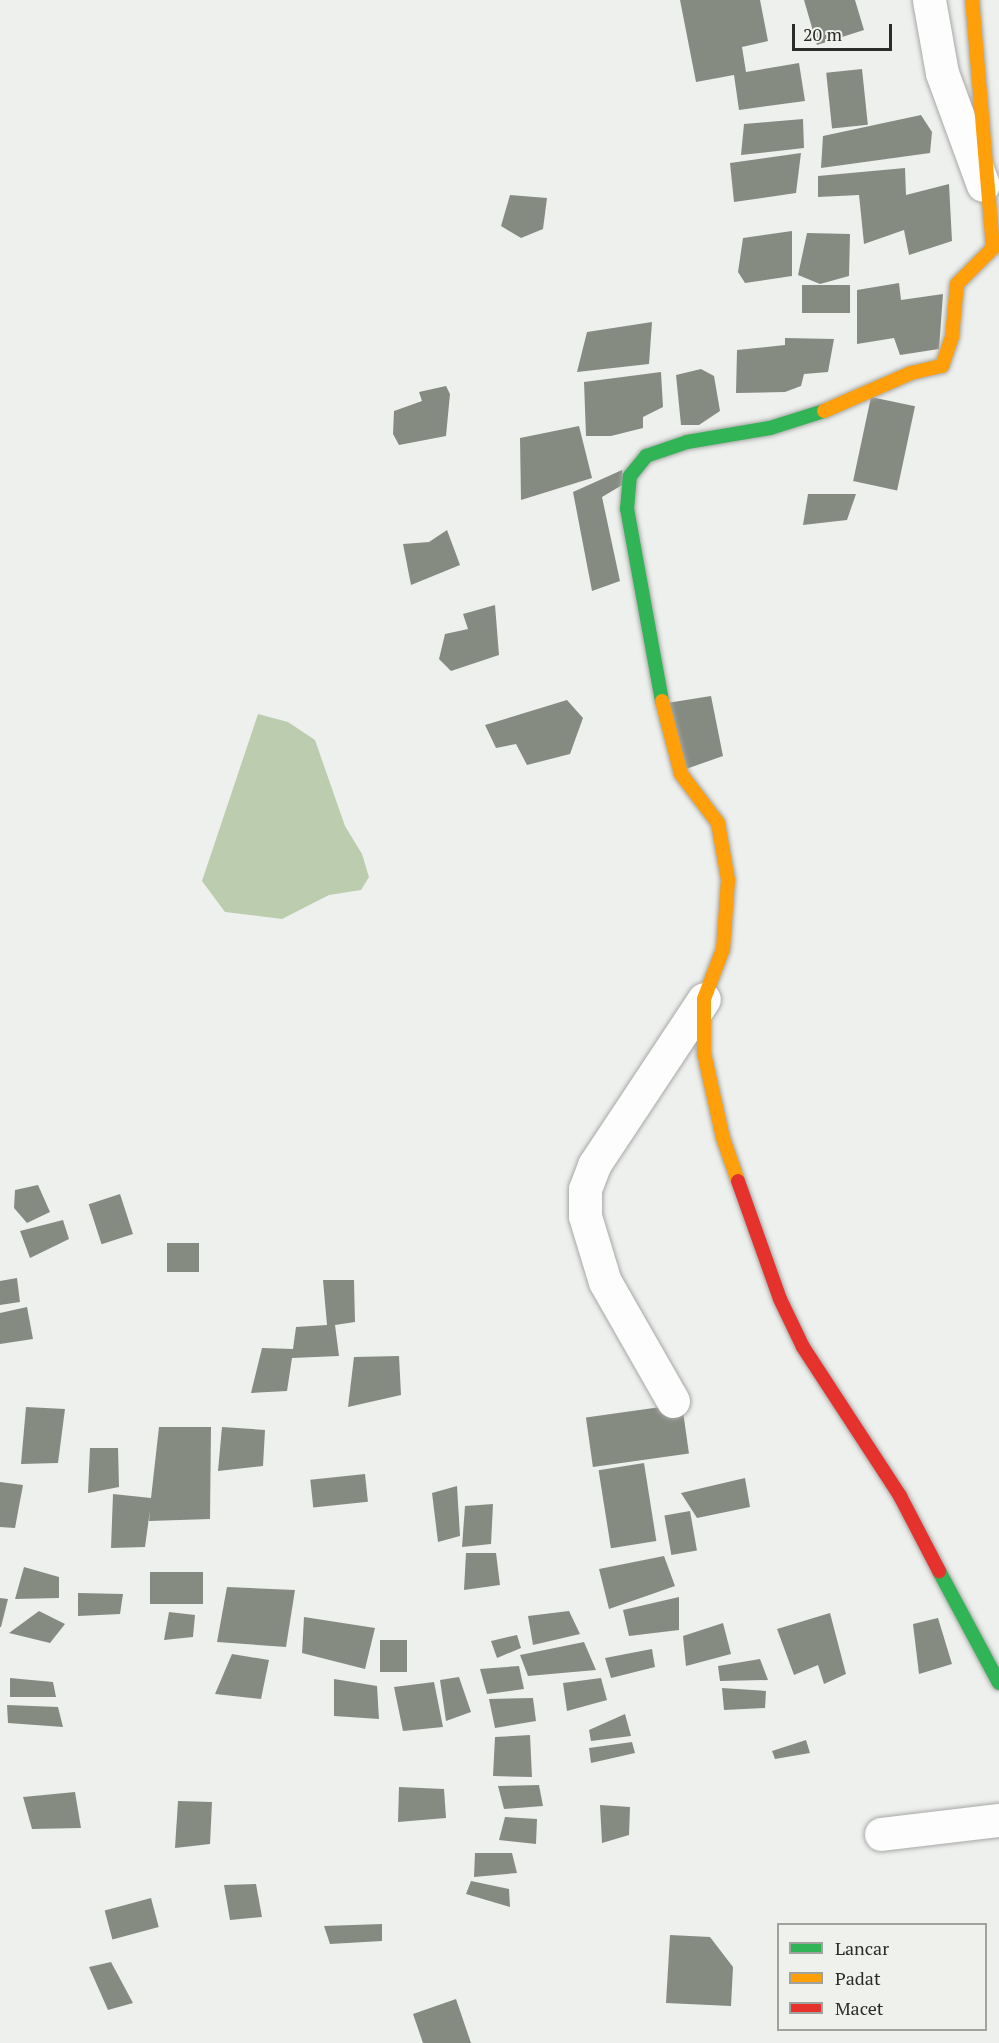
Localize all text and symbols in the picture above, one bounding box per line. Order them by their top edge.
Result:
scale bar [795,12,896,50]
text: 20 m [803,22,842,46]
legend [777,1923,987,2031]
text: Lancar [835,1936,889,1960]
text: Padat [835,1966,881,1990]
text: Macet [835,1996,884,2020]

